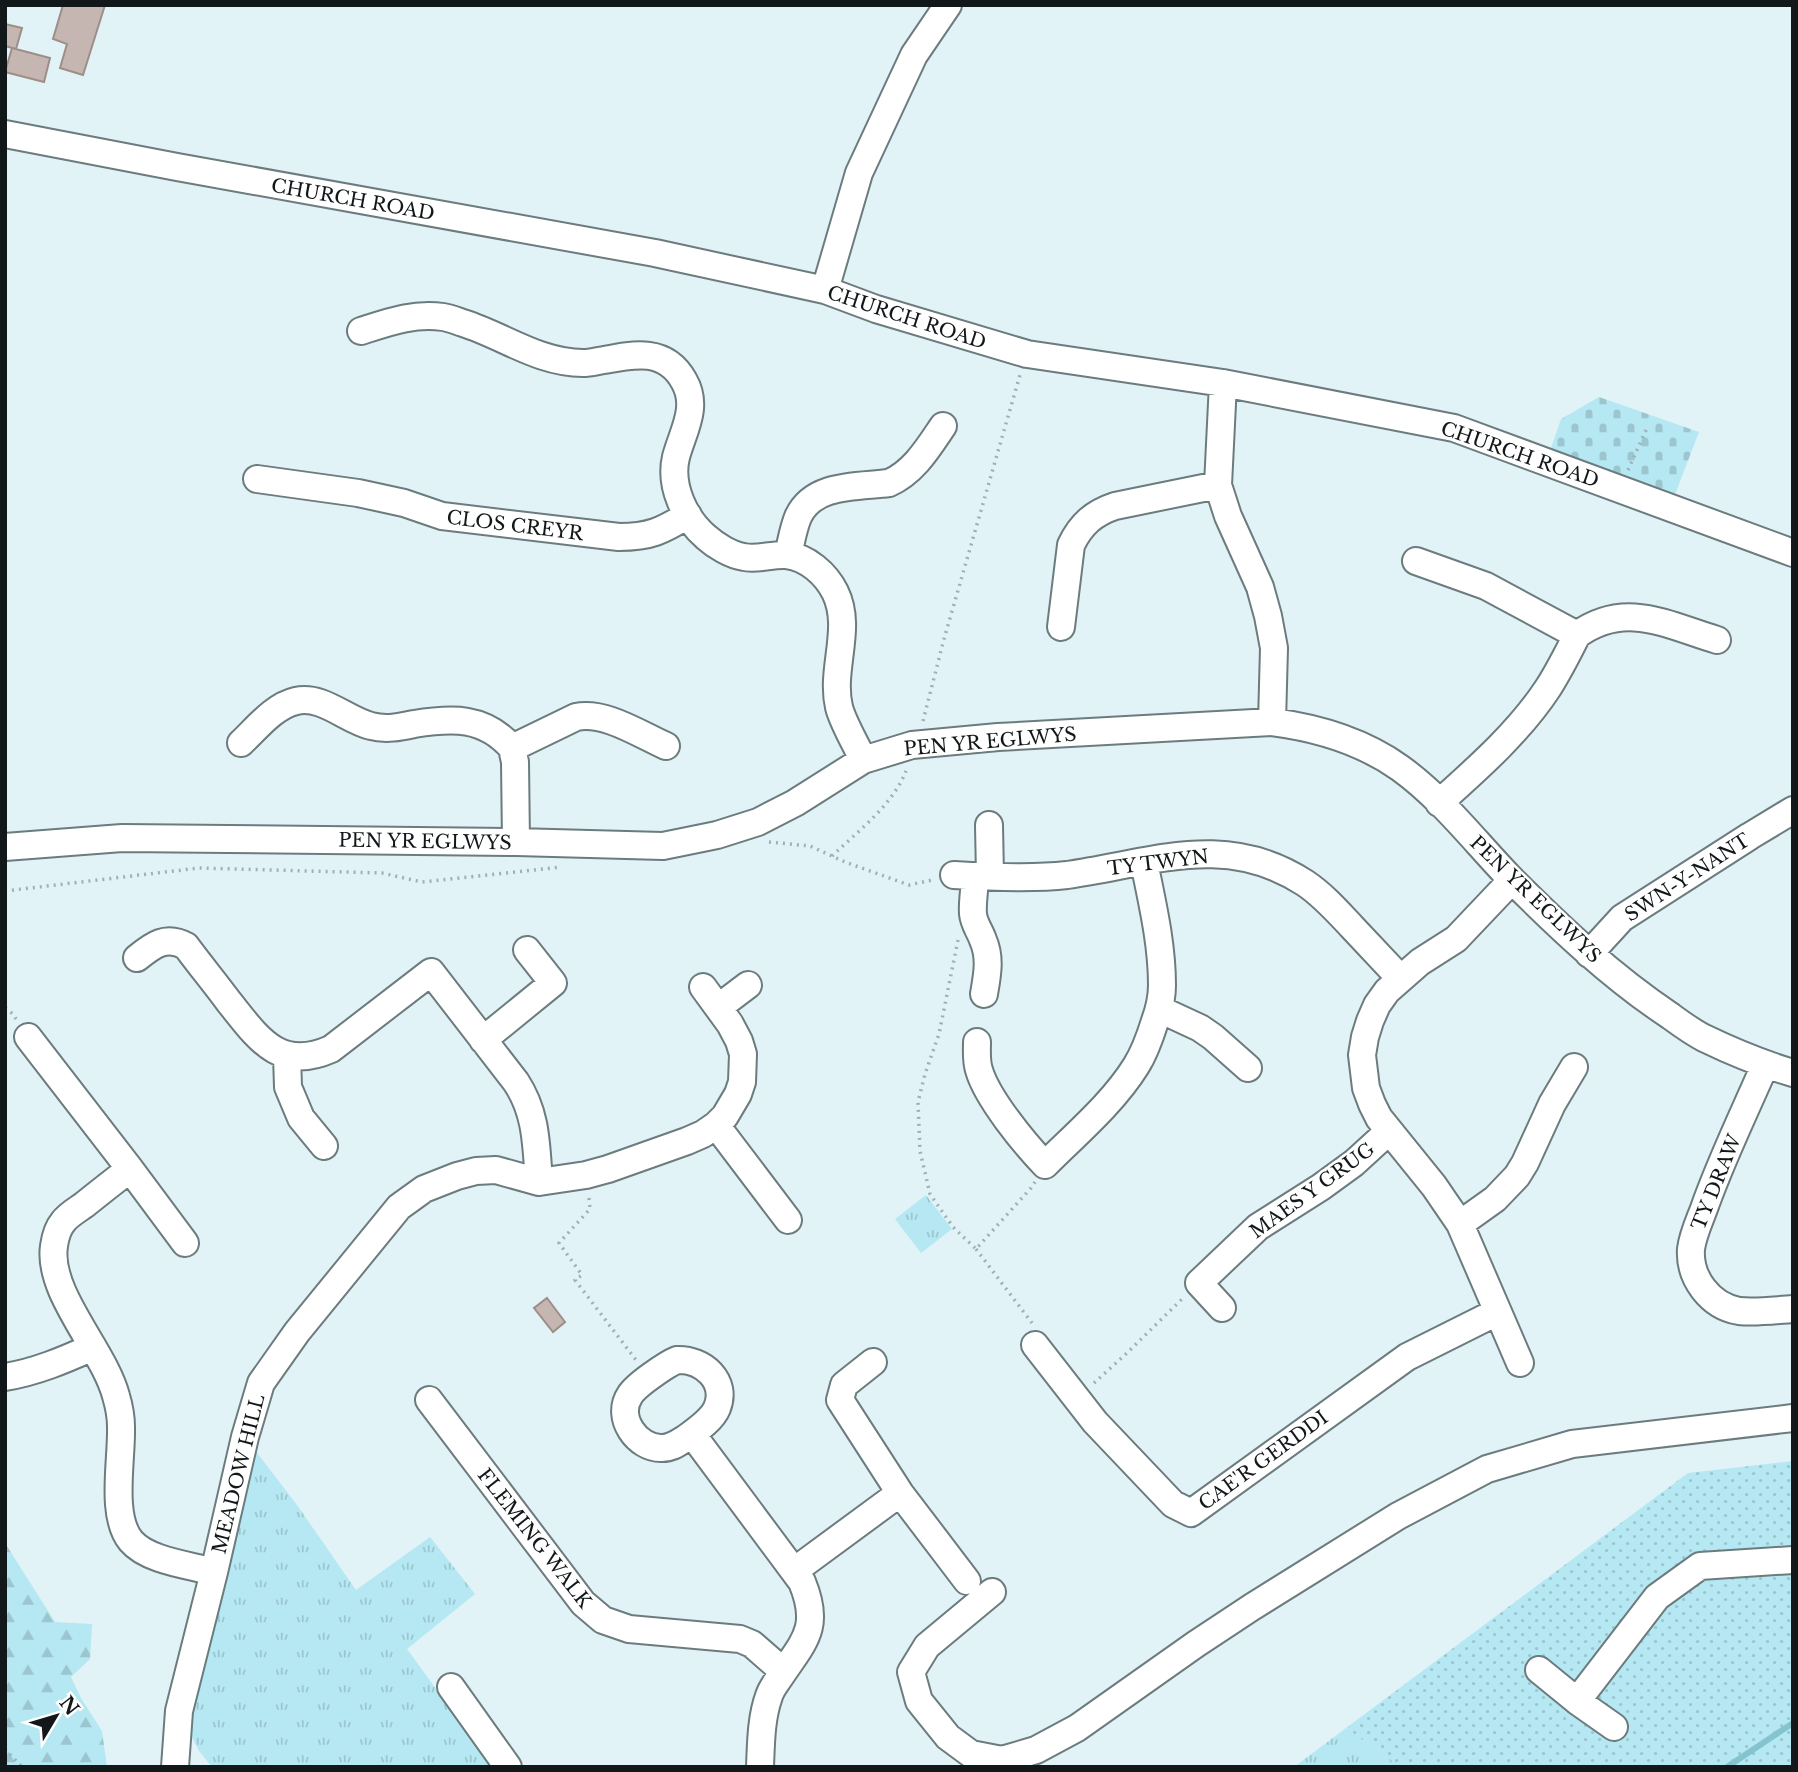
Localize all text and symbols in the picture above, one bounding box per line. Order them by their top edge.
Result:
street label: CHURCH ROAD [269,174,436,225]
street label: CHURCH ROAD [825,281,989,354]
street label: CHURCH ROAD [1438,417,1602,492]
street label: CLOS CREYR [445,506,586,545]
street label: PEN YR EGLWYS [903,722,1077,761]
street label: PEN YR EGLWYS [338,828,512,855]
street label: SWN-Y-NANT [1621,829,1754,926]
street label: PEN YR EGLWYS [1465,831,1606,968]
street label: TY TWYN [1106,845,1210,880]
street label: TY DRAW [1687,1130,1746,1233]
street label: MAES Y GRUG [1245,1137,1380,1243]
street label: MEADOW HILL [208,1392,269,1556]
street label: CAE'R GERDDI [1194,1406,1332,1515]
street label: FLEMING WALK [473,1464,597,1614]
north arrow [21,1681,91,1751]
text: N [54,1692,84,1720]

